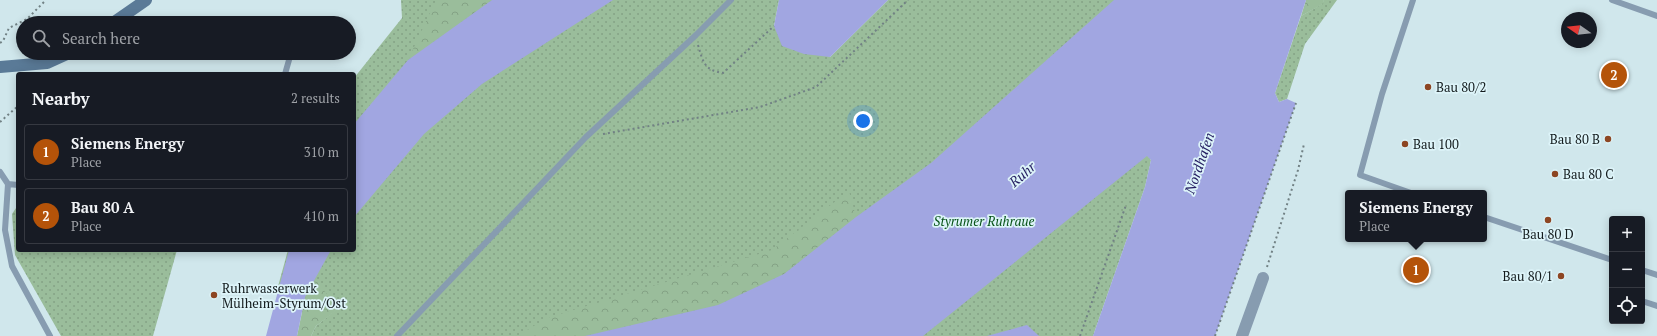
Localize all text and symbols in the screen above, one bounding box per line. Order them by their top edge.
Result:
north arrow [1561,12,1597,48]
search box [16,16,356,60]
icon: search [30,27,52,49]
text: Search here [62,28,140,48]
pin: 2 [1601,60,1627,90]
place label: Bau 80/2 [1436,78,1486,96]
marker: Bau 80/2 [1423,82,1433,92]
text: Nearby [32,87,90,110]
text: 2 results [291,89,340,107]
your location [853,111,873,131]
water label: Nordhafen [1179,130,1218,197]
place label: Bau 80 B [1550,130,1600,148]
text: Siemens Energy [71,133,184,153]
marker: Bau 80 B [1603,134,1613,144]
place label: Bau 100 [1413,135,1459,153]
marker: Bau 100 [1400,139,1410,149]
text: 1 [42,143,50,161]
text: 310 m [304,143,339,161]
text: Place [71,153,102,171]
water label: Ruhr [1004,157,1040,191]
place label: Bau 80 C [1563,165,1614,183]
marker: Bau 80 C [1550,169,1560,179]
popup [1345,190,1487,242]
text: Bau 80 A [71,197,134,217]
text: Siemens Energy [1359,197,1473,217]
text: 2 [42,207,50,225]
text: 410 m [304,207,339,225]
park label: Styrumer Ruhraue [934,212,1035,230]
marker: Bau 80 D [1543,215,1553,225]
map controls [1609,216,1645,324]
button: + [1609,216,1645,252]
text: Place [71,217,102,235]
text: Place [1359,217,1390,235]
place label: Bau 80 D [1522,225,1574,243]
button: − [1609,252,1645,288]
pin: 1 [1403,255,1429,285]
place label: Bau 80/1 [1503,267,1553,285]
marker: Bau 80/1 [1556,271,1566,281]
place label: Ruhrwasserwerk Mülheim-Styrum/Ost [222,279,346,312]
button: locate [1609,288,1645,324]
marker: Ruhrwasserwerk Mülheim-Styrum/Ost [209,290,219,300]

